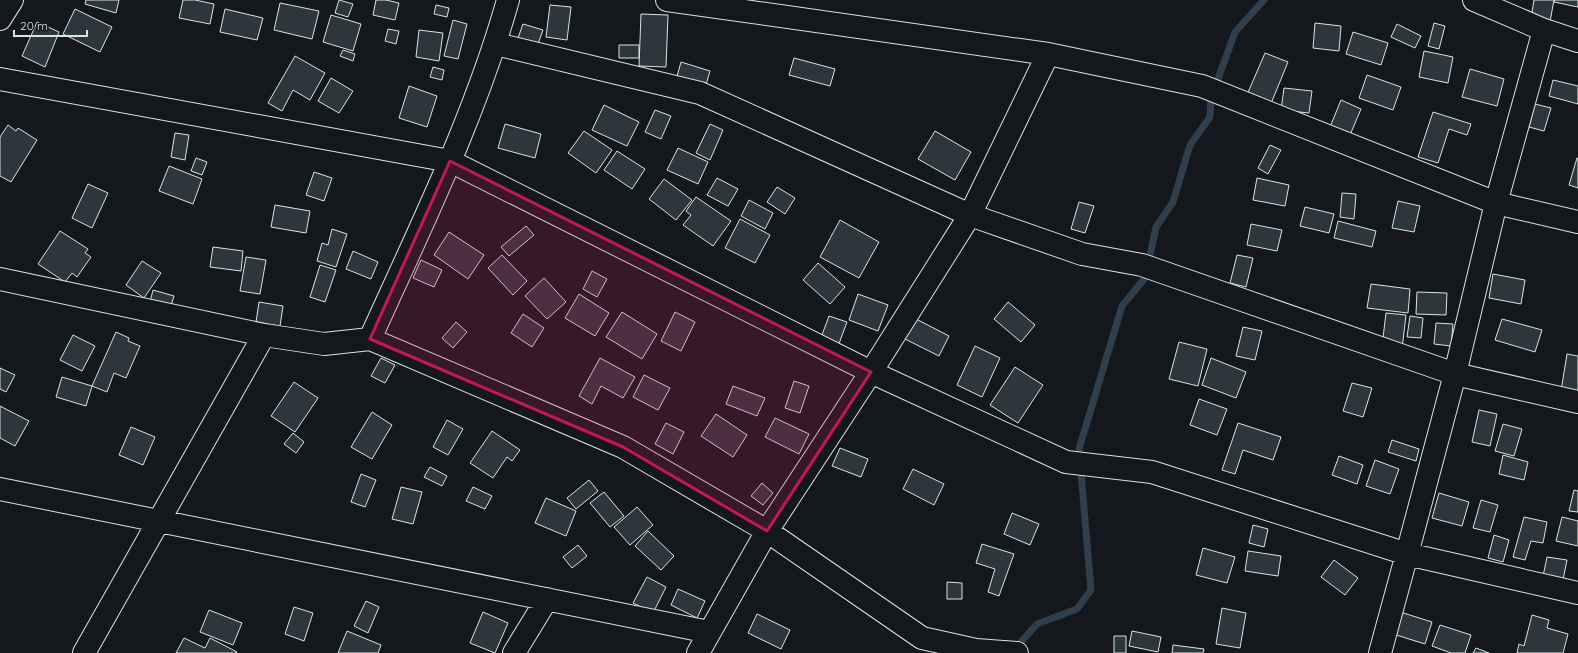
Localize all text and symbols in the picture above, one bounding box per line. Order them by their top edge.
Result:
scale bar [14,12,87,38]
text: 20 m [20,18,48,33]

